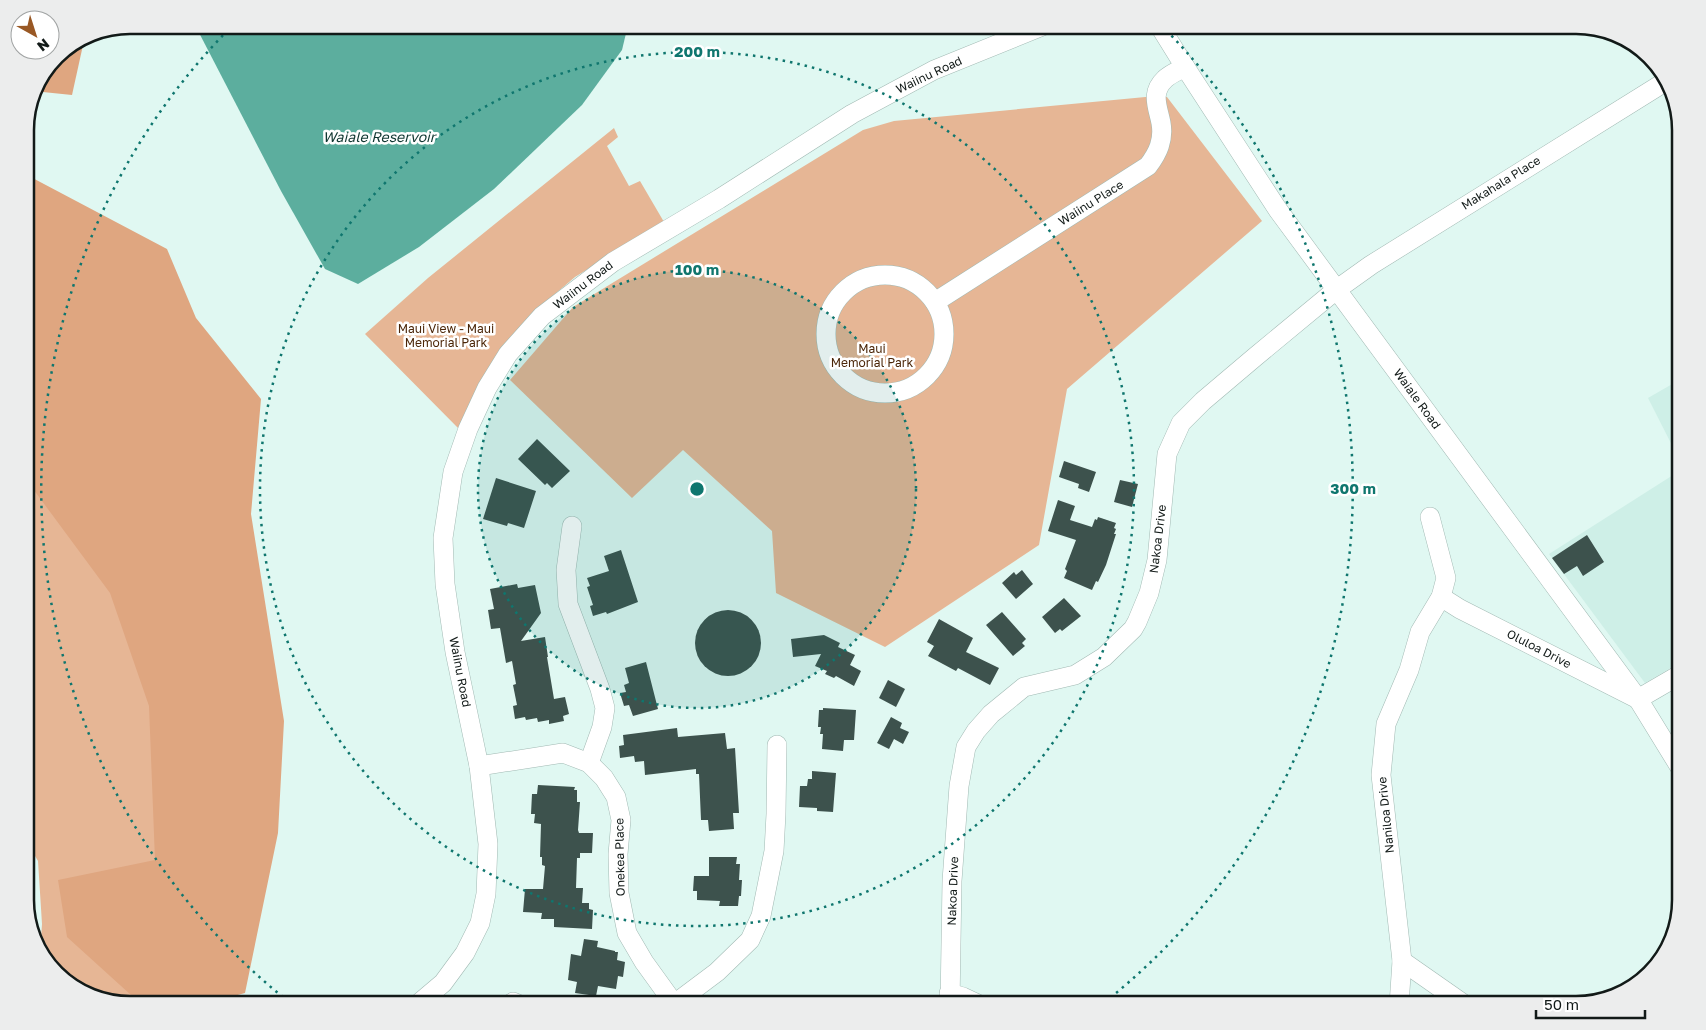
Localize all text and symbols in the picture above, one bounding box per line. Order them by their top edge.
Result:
north arrow [10,10,60,60]
text: N [34,36,53,55]
text: 200 m [674,42,720,60]
street label: Waiinu Road [893,53,964,96]
water label: Waiale Reservoir [323,128,438,145]
street label: Makahala Place [1458,152,1543,213]
street label: Waiinu Place [1055,177,1126,229]
street label: Waiinu Road [550,257,616,312]
text: 100 m [675,260,719,278]
park label: Maui View - Maui Memorial Park [398,321,494,350]
park label: Maui Memorial Park [831,341,914,370]
street label: Waiale Road [1390,366,1444,432]
text: 300 m [1330,479,1376,497]
centre of rings [688,480,706,498]
street label: Nakoa Drive [1146,504,1169,574]
street label: Oluloa Drive [1504,626,1574,671]
street label: Waiinu Road [446,635,475,708]
street label: Naniloa Drive [1374,776,1397,854]
street label: Onekea Place [611,818,628,896]
street label: Nakoa Drive [944,856,961,926]
scale bar [1536,988,1645,1020]
text: 50 m [1544,995,1579,1013]

